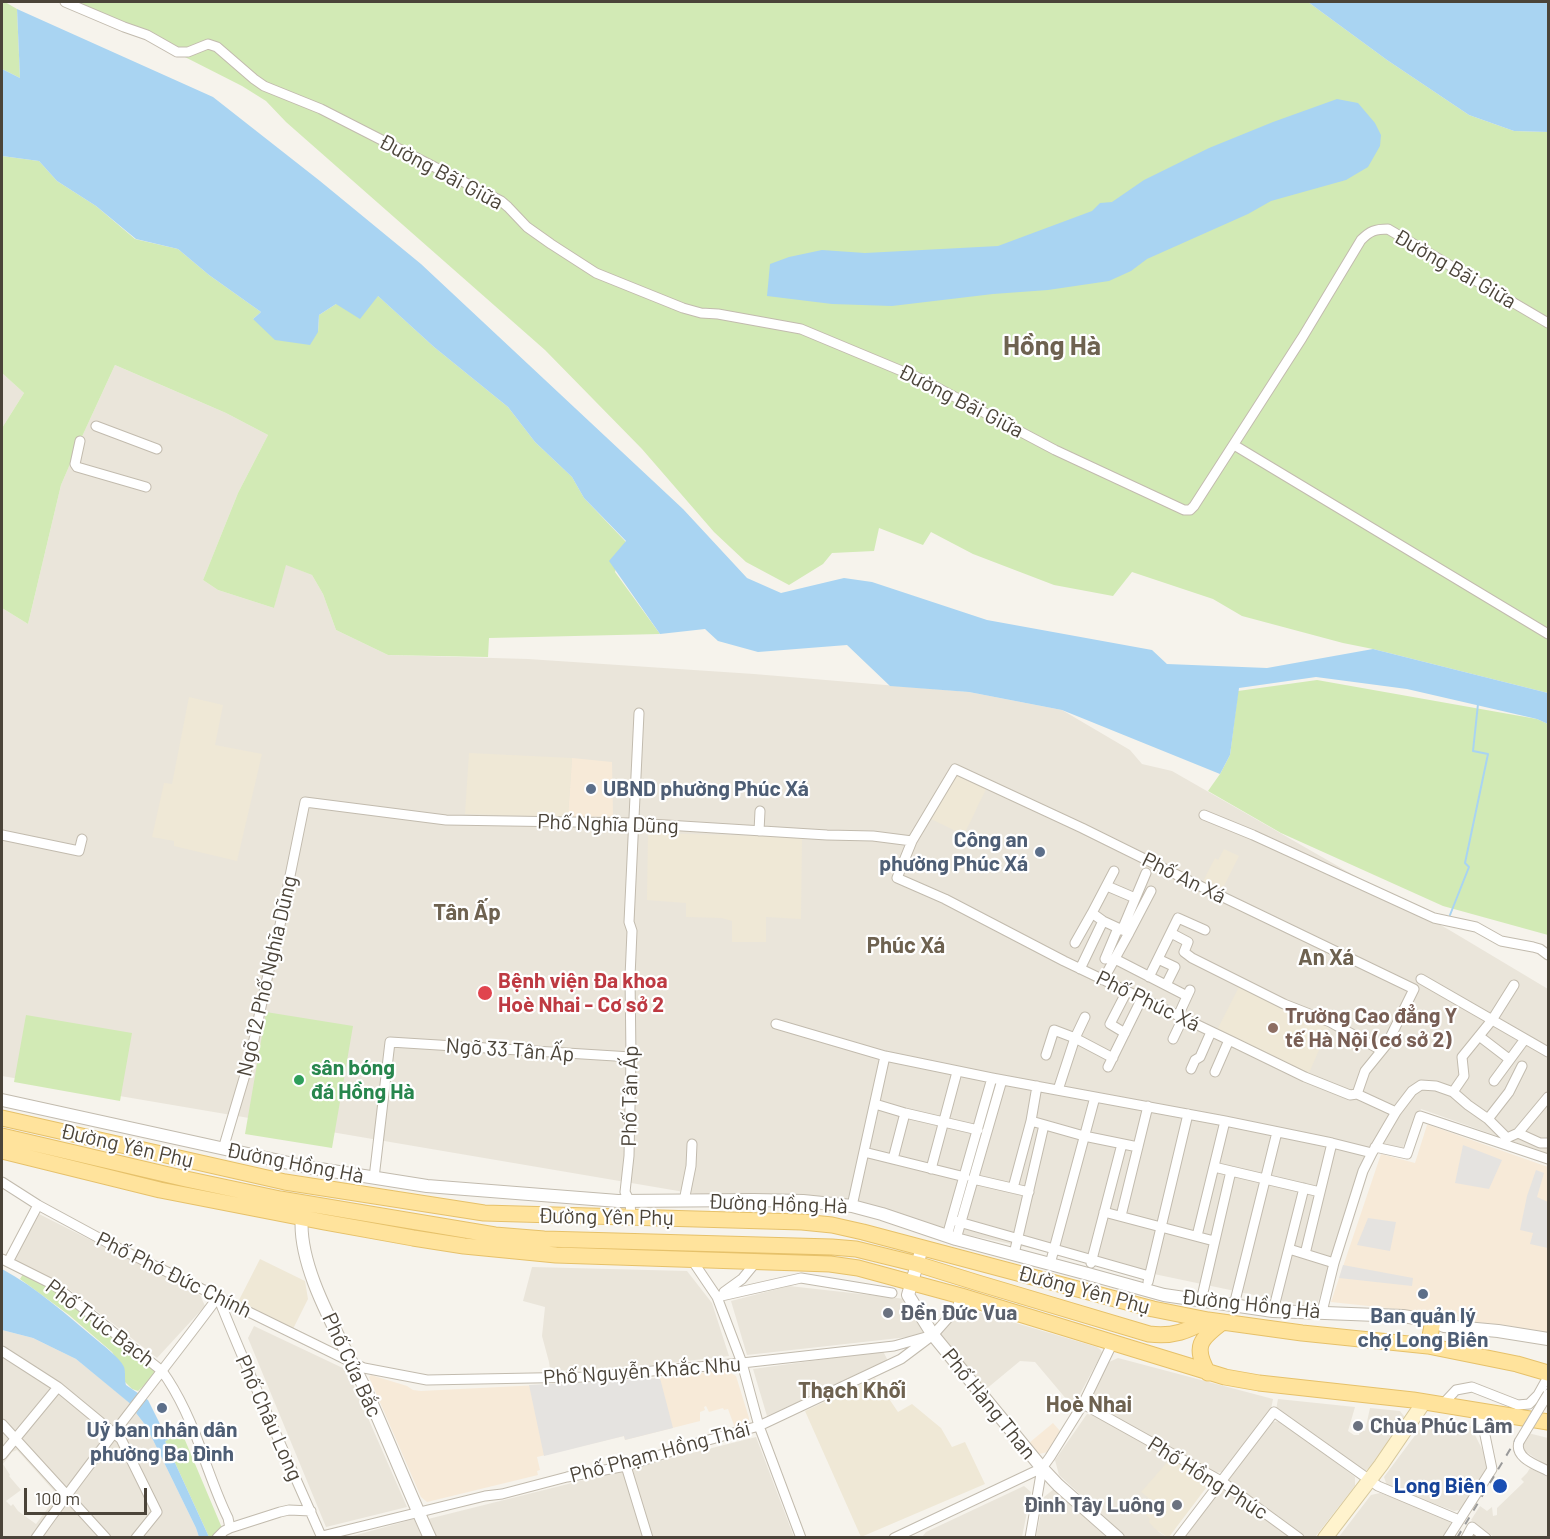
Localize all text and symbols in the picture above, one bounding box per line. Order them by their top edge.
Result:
street label: Đường Bãi Giữa [375,129,507,215]
street label: Đường Bãi Giữa [1389,224,1521,314]
district label: Hồng Hà [1003,330,1101,362]
street label: Đường Bãi Giữa [894,359,1028,443]
place label: UBND phường Phúc Xá [603,776,809,802]
marker: UBND phường Phúc Xá [584,782,598,796]
street label: Phố Nghĩa Dũng [537,809,679,839]
place label: Công an phường Phúc Xá [879,827,1028,877]
marker: Công an phường Phúc Xá [1033,845,1047,859]
street label: Phố An Xá [1138,847,1230,909]
street label: Ngõ 12 Phố Nghĩa Dũng [232,873,302,1079]
district label: Tân Ấp [433,900,501,926]
district label: Phúc Xá [867,933,945,959]
district label: An Xá [1298,945,1354,971]
street label: Phố Phúc Xá [1092,965,1204,1037]
place label: Bệnh viện Đa khoa Hoè Nhai - Cơ sở 2 [498,968,668,1018]
marker: Bệnh viện Đa khoa Hoè Nhai - Cơ sở 2 [476,984,494,1002]
place label: Trường Cao đẳng Y tế Hà Nội (cơ sở 2) [1285,1003,1457,1053]
marker: Trường Cao đẳng Y tế Hà Nội (cơ sở 2) [1266,1021,1280,1035]
street label: Ngõ 33 Tân Ấp [445,1033,575,1067]
street label: Phố Tân Ấp [617,1045,643,1147]
place label: sân bóng đá Hồng Hà [311,1055,415,1105]
marker: sân bóng đá Hồng Hà [292,1073,306,1087]
street label: Đường Yên Phụ [58,1118,196,1174]
street label: Đường Hồng Hà [224,1137,366,1189]
street label: Đường Hồng Hà [708,1189,848,1219]
street label: Đường Yên Phụ [538,1203,674,1231]
street label: Phố Phó Đức Chính [92,1226,256,1324]
street label: Đường Yên Phụ [1015,1260,1153,1320]
street label: Phố Trúc Bạch [41,1274,159,1372]
street label: Đường Hồng Hà [1180,1284,1322,1324]
marker: Ban quản lý chợ Long Biên [1416,1287,1430,1301]
place label: Đền Đức Vua [900,1300,1017,1326]
place label: Ban quản lý chợ Long Biên [1358,1303,1488,1353]
marker: Đền Đức Vua [881,1306,895,1320]
street label: Phố Cửa Bắc [317,1309,387,1421]
street label: Phố Hàng Than [937,1343,1041,1465]
street label: Phố Châu Long [230,1351,308,1485]
street label: Phố Nguyễn Khắc Nhu [542,1352,742,1390]
district label: Thạch Khối [798,1378,906,1404]
district label: Hoè Nhai [1046,1392,1132,1418]
marker: Uỷ ban nhân dân phường Ba Đình [155,1401,169,1415]
place label: Chùa Phúc Lâm [1370,1413,1513,1439]
street label: Phố Phạm Hồng Thái [567,1416,753,1488]
place label: Uỷ ban nhân dân phường Ba Đình [87,1417,237,1467]
marker: Chùa Phúc Lâm [1351,1419,1365,1433]
street label: Phố Hồng Phúc [1143,1431,1273,1525]
place label: Long Biên [1394,1473,1486,1499]
scale bar [27,1476,150,1514]
marker: Long Biên [1491,1477,1509,1495]
text: 100 m [35,1487,80,1509]
place label: Đình Tây Luông [1024,1492,1165,1518]
marker: Đình Tây Luông [1170,1498,1184,1512]

